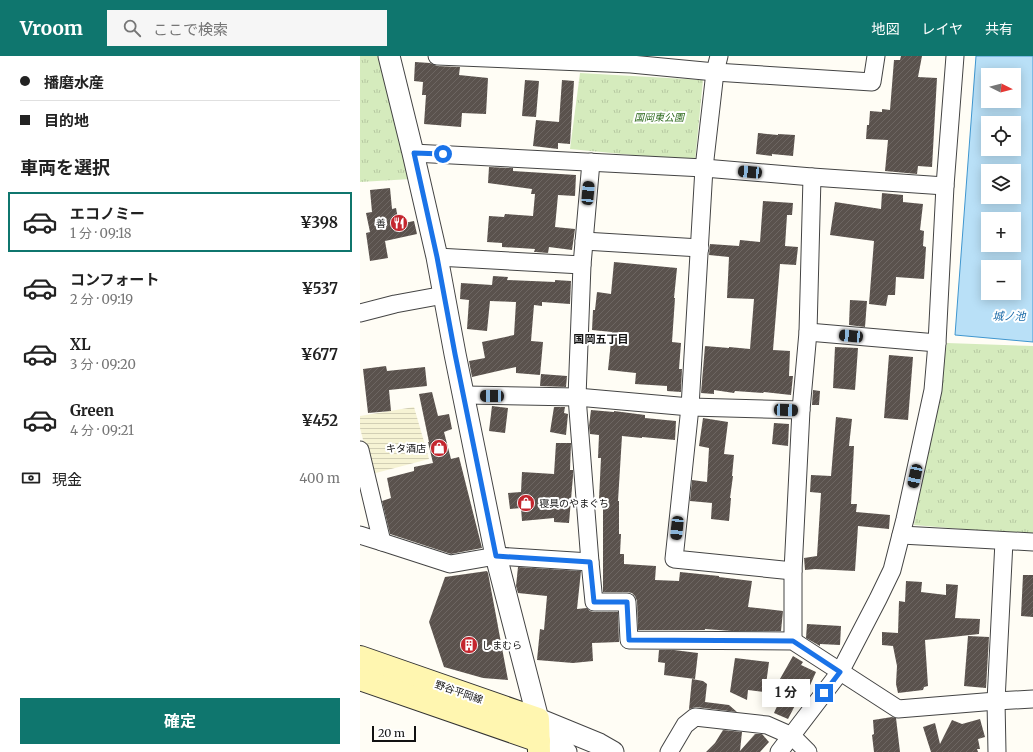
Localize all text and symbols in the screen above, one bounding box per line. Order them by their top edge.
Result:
search box [107,10,387,46]
text: Vroom [20,16,83,40]
icon: search [121,17,143,39]
text: ここで検索 [153,20,228,39]
text: 地図 [871,20,899,38]
text: レイヤ [921,20,963,38]
text: 共有 [985,20,1013,38]
north arrow [981,68,1021,108]
map controls [981,68,1021,300]
text: 播磨水産 [44,73,104,92]
text: 目的地 [44,111,89,130]
park label: 国岡東公園 [634,111,686,124]
button: locate [981,116,1021,156]
route start [434,145,452,163]
text: 車両を選択 [20,156,110,179]
button: layers [981,164,1021,204]
car [738,165,762,179]
car [581,181,595,205]
icon: car [22,204,58,240]
text: エコノミー [70,204,145,223]
button: + [981,212,1021,252]
text: ¥398 [300,213,338,232]
restaurant icon: 善 [389,213,409,233]
place label: 善 [376,217,386,230]
text: 1 分 · 09:18 [70,225,131,242]
button: − [981,260,1021,300]
icon: car [22,270,58,306]
text: コンフォート [70,270,160,289]
text: ¥537 [301,279,338,298]
text: 2 分 · 09:19 [70,291,133,308]
water label: 城ノ池 [993,309,1026,323]
car [839,329,863,343]
district label: 国岡五丁目 [574,332,629,346]
text: XL [70,335,91,354]
icon: car [22,336,58,372]
text: ¥677 [301,345,338,364]
text: 3 分 · 09:20 [70,356,136,373]
car [480,390,504,402]
text: Green [70,401,114,420]
icon: car [22,402,58,438]
car [774,404,798,416]
text: ¥452 [301,411,338,430]
text: 4 分 · 09:21 [70,422,134,439]
shop icon: キタ酒店 [429,438,449,458]
place label: キタ酒店 [386,442,426,455]
car [907,463,923,489]
icon: cash [20,467,42,489]
text: 現金 [52,470,82,489]
text: 400 m [299,470,340,487]
shop icon: 寝具のやまぐち [516,493,536,513]
place label: 寝具のやまぐち [539,497,609,510]
car [670,515,684,541]
building icon: しまむら [459,635,479,655]
place label: しまむら [482,639,522,652]
street label: 野谷平岡線 [433,678,485,706]
callout: 1 分 [762,679,810,707]
text: 1 分 [775,684,797,701]
route end [815,684,833,702]
button: 確定 [20,698,340,744]
scale bar [372,724,416,743]
text: 20 m [378,726,405,740]

